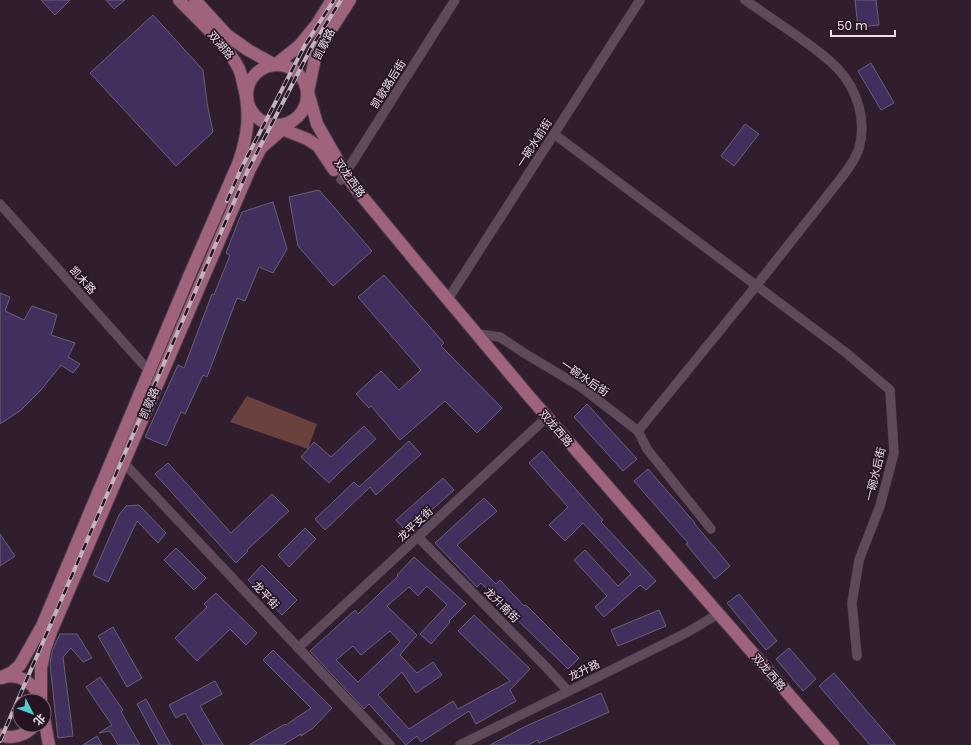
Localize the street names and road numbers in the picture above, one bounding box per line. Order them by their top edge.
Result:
street label: 凯歌路 [309,26,339,62]
street label: 双湖路 [204,27,238,63]
street label: 凯歌路后街 [367,56,409,112]
street label: 一碗水前街 [512,116,556,170]
street label: 双龙西路 [331,155,369,201]
street label: 凯木路 [66,262,100,298]
street label: 一碗水后街 [558,356,612,400]
street label: 凯歌路 [135,385,163,421]
street label: 双龙西路 [536,406,576,450]
street label: 一碗水后街 [861,445,889,503]
street label: 龙平支街 [393,503,437,545]
street label: 龙平街 [249,577,283,613]
street label: 龙升南街 [481,584,523,626]
street label: 双龙西路 [749,650,789,694]
street label: 龙升路 [566,656,602,684]

